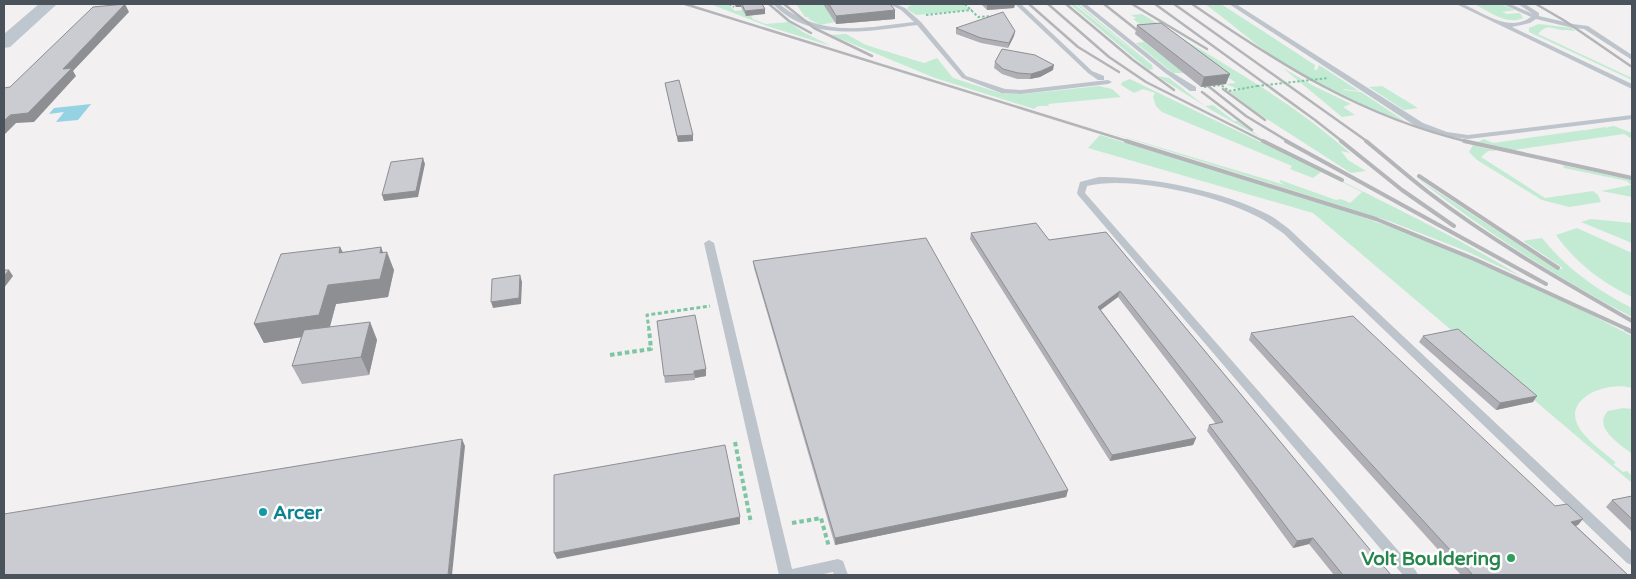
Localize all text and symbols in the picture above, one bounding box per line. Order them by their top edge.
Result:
place label: Arcer [273,502,323,524]
marker: Arcer [257,506,269,518]
place label: Volt Bouldering [1361,548,1501,571]
marker: Volt Bouldering [1505,552,1517,564]

